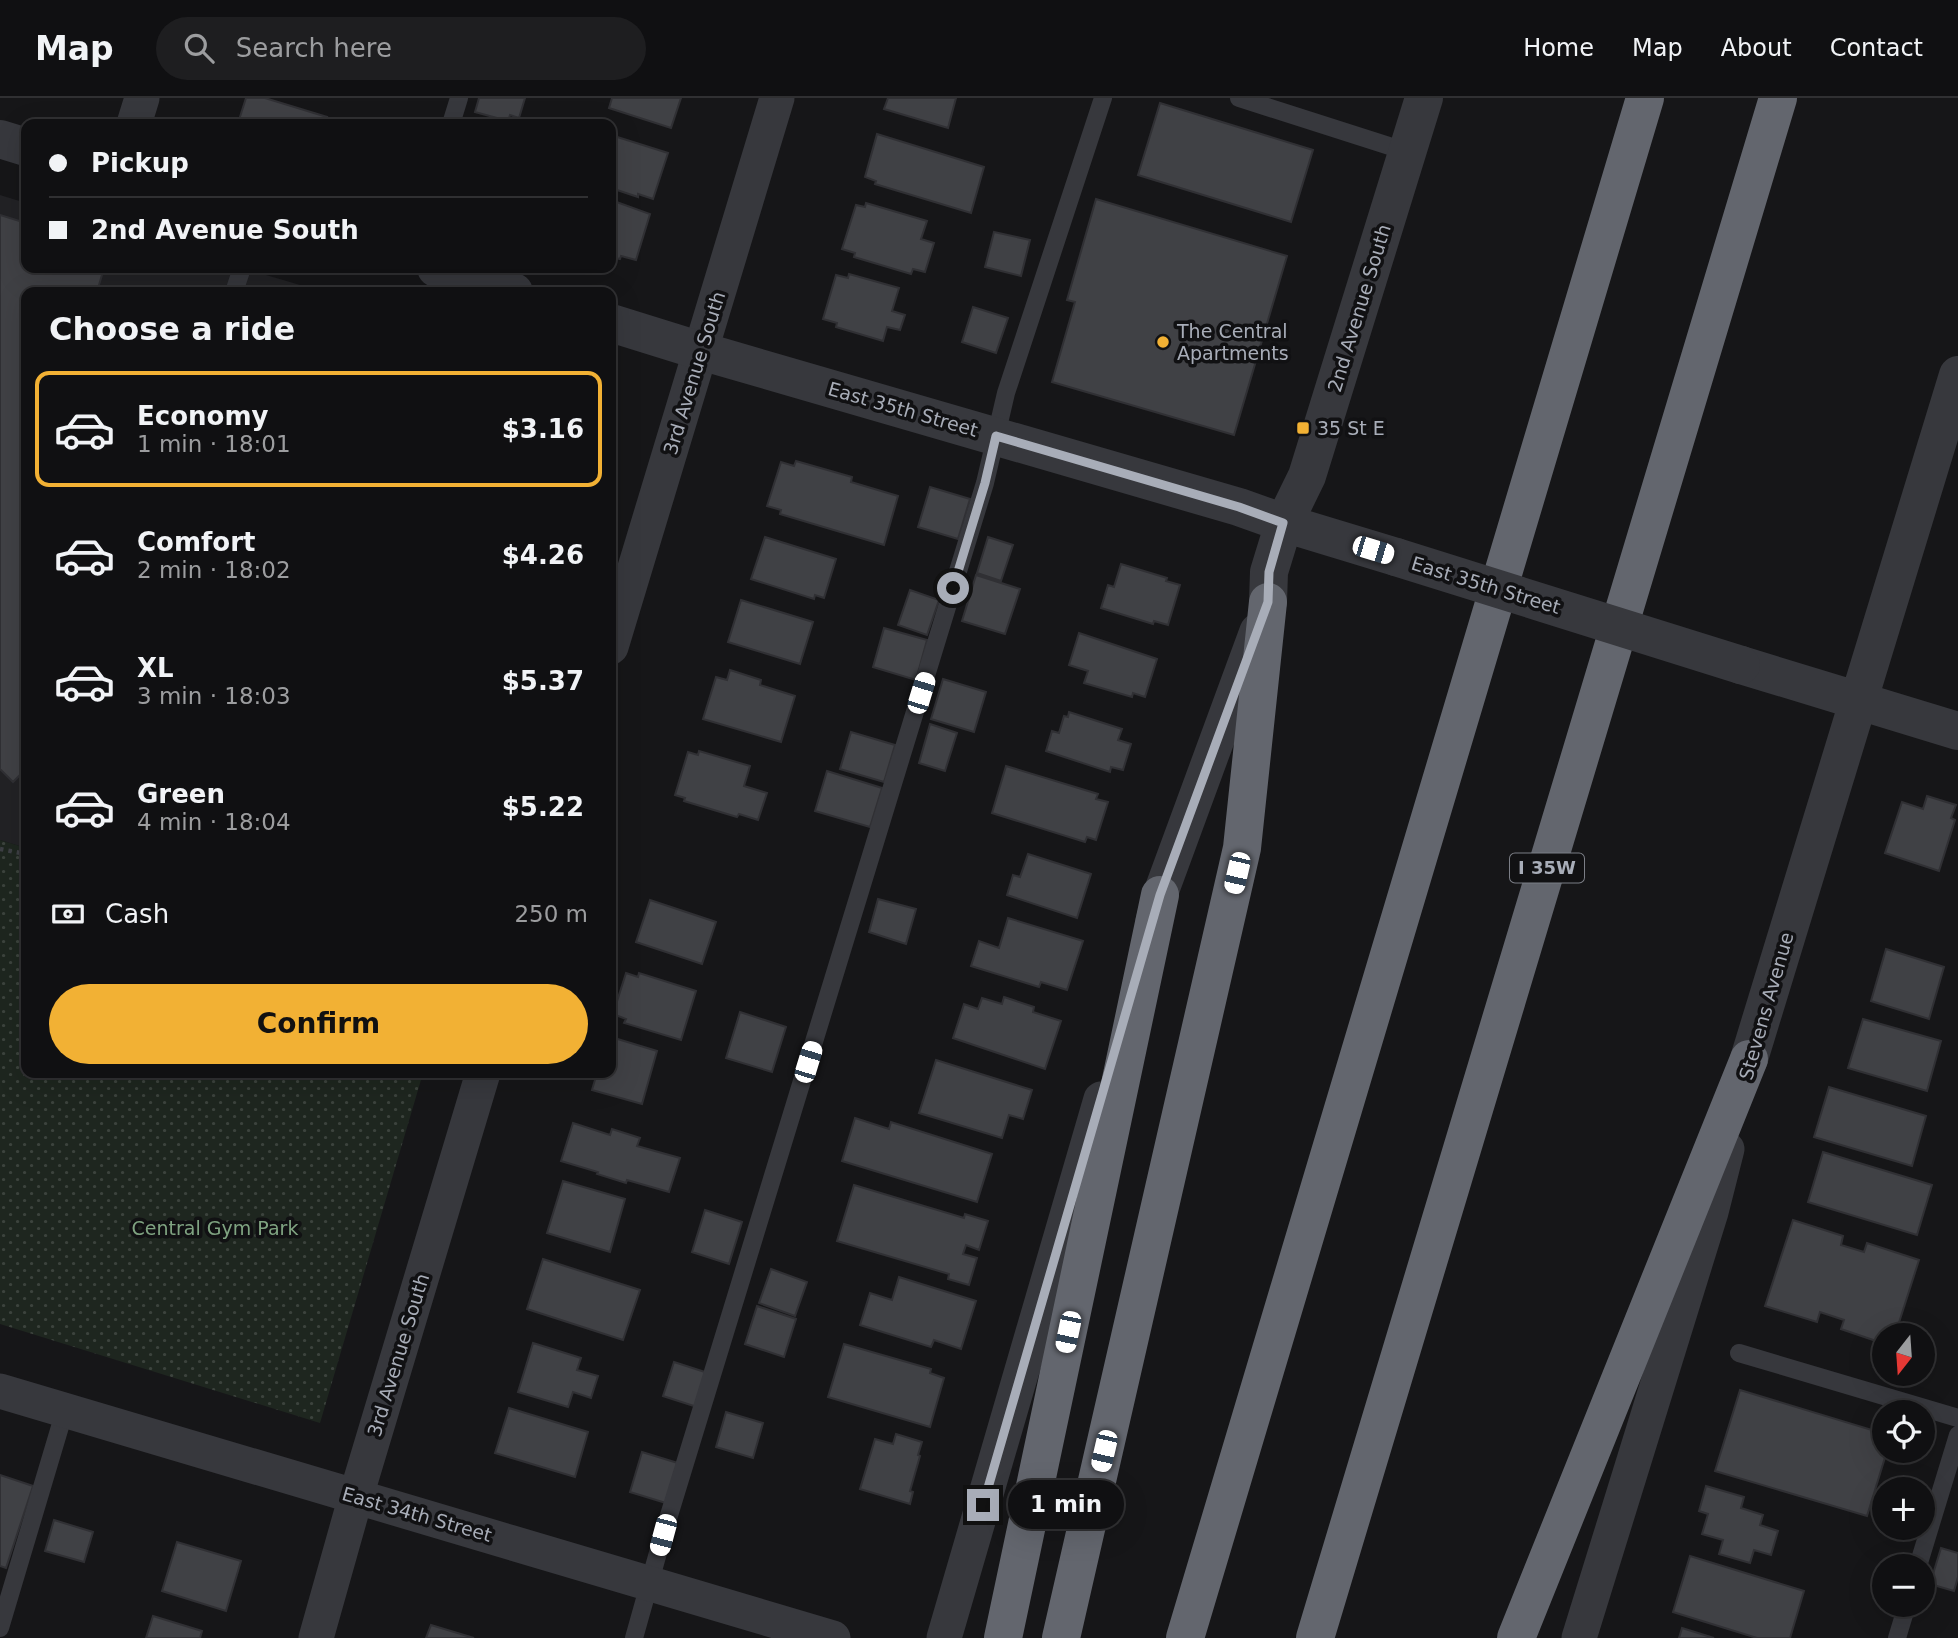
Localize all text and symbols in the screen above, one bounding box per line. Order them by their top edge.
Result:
search box [156,17,646,80]
text: Map [35,29,114,68]
icon: search [180,29,218,67]
text: Search here [236,33,392,63]
text: Home [1523,34,1594,62]
text: Map [1632,34,1683,62]
text: About [1721,34,1792,62]
text: Contact [1830,34,1923,62]
text: Pickup [91,148,189,178]
text: 2nd Avenue South [91,215,359,245]
street label: 2nd Avenue South [1323,222,1395,394]
street label: 3rd Avenue South [659,289,729,457]
text: Choose a ride [49,310,295,348]
place label: The Central Apartments [1176,320,1289,364]
marker: The Central Apartments [1155,334,1171,350]
street label: East 35th Street [826,377,980,441]
icon: car [53,398,116,461]
text: Economy [137,401,268,431]
text: $3.16 [502,414,584,444]
place label: 35 St E [1317,417,1385,439]
marker: 35 St E [1295,420,1311,436]
text: 1 min · 18:01 [137,431,291,457]
icon: car [53,524,116,587]
text: Comfort [137,527,255,557]
car [1350,534,1397,566]
text: $4.26 [502,540,584,570]
street label: East 35th Street [1409,552,1563,618]
text: 2 min · 18:02 [137,557,291,583]
route start [937,572,969,604]
icon: car [53,650,116,713]
text: XL [137,653,174,683]
text: $5.37 [502,666,584,696]
car [905,670,938,716]
text: 3 min · 18:03 [137,683,291,709]
icon: car [53,776,116,839]
text: Green [137,779,225,809]
text: $5.22 [502,792,584,822]
text: 4 min · 18:04 [137,809,291,835]
car [1223,850,1252,896]
road number: I 35W [1510,854,1584,882]
icon: cash [49,895,87,933]
text: Cash [105,899,169,929]
text: 250 m [514,901,588,927]
street label: Stevens Avenue [1734,930,1798,1082]
button: Confirm [49,984,588,1064]
car [792,1039,825,1085]
park label: Central Gym Park [132,1217,298,1239]
street label: 3rd Avenue South [363,1271,433,1439]
car [1054,1309,1083,1355]
north arrow [1872,1323,1936,1386]
map controls [1872,1323,1935,1617]
button: locate [1872,1400,1935,1463]
car [1090,1428,1119,1474]
button: + [1872,1477,1935,1540]
callout: 1 min [1007,1480,1123,1530]
street label: East 34th Street [340,1482,494,1546]
route end [967,1489,999,1521]
text: 1 min [1030,1491,1102,1517]
car [648,1512,679,1558]
button: − [1872,1554,1935,1617]

